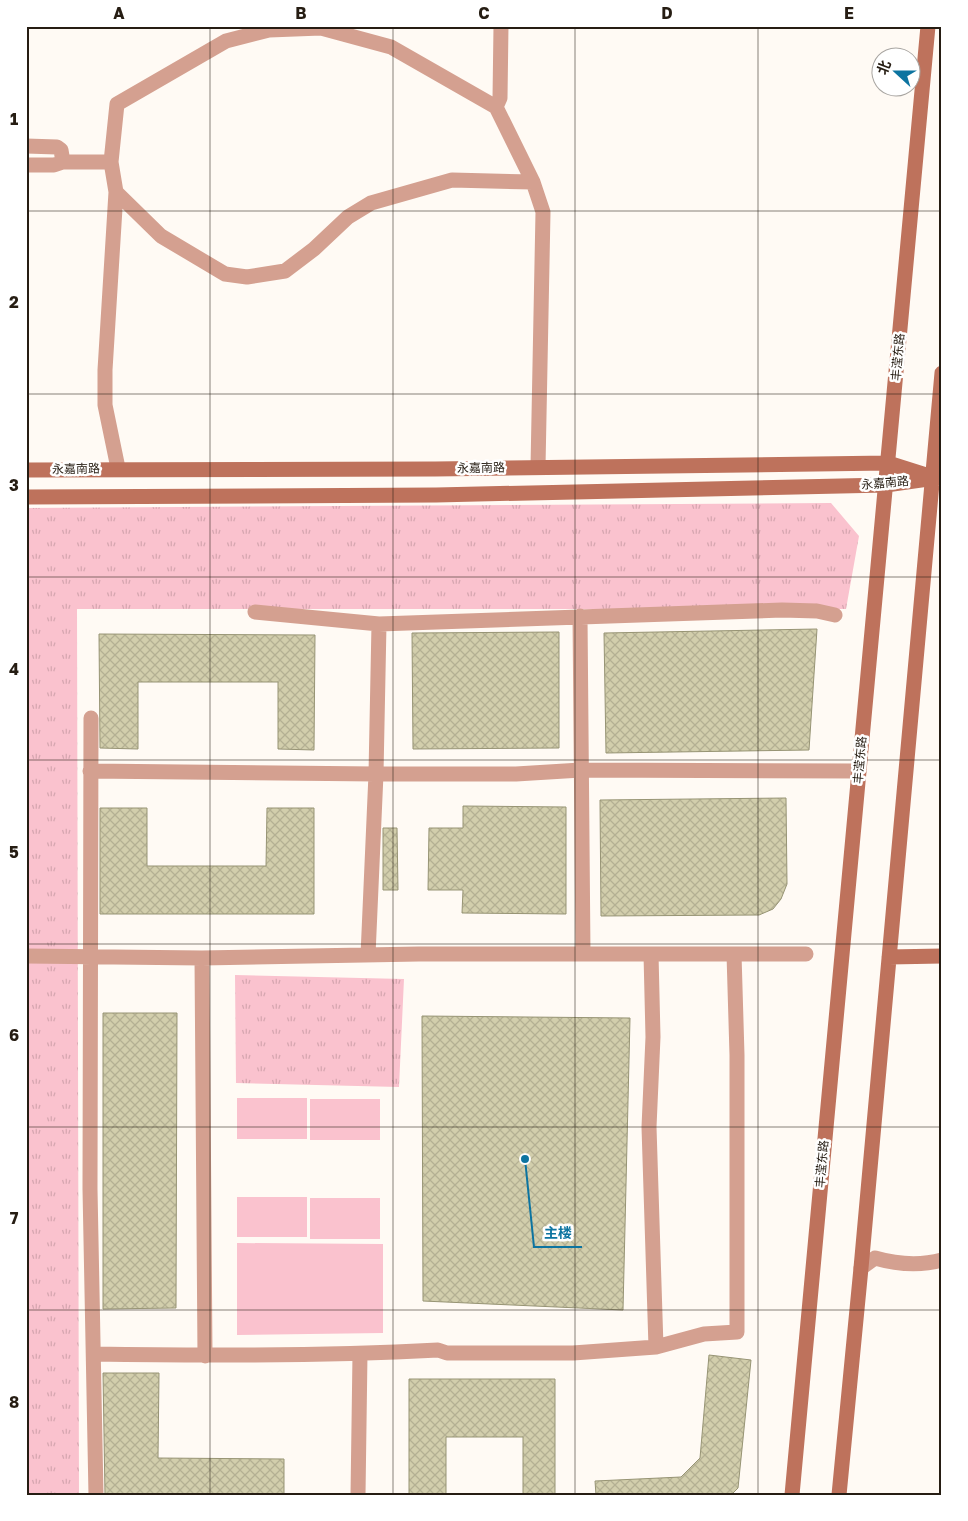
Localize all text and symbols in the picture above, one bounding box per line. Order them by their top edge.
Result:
text: A [113,3,125,23]
text: B [295,3,307,23]
text: C [478,3,490,23]
text: D [661,3,673,23]
text: E [844,3,854,23]
north arrow [870,48,920,98]
text: 北 [873,58,894,77]
text: 1 [10,109,18,129]
text: 2 [9,292,19,312]
street label: 丰滢东路 [888,332,907,382]
street label: 永嘉南路 [457,460,505,475]
street label: 永嘉南路 [52,461,100,476]
street label: 永嘉南路 [860,473,910,492]
text: 3 [9,475,19,495]
text: 4 [9,659,19,679]
street label: 丰滢东路 [850,735,869,785]
text: 5 [9,842,19,862]
text: 6 [9,1025,19,1045]
street label: 丰滢东路 [812,1139,831,1189]
text: 7 [10,1208,19,1228]
callout: 主楼 [534,1218,582,1247]
text: 主楼 [544,1224,572,1241]
text: 8 [9,1392,19,1412]

